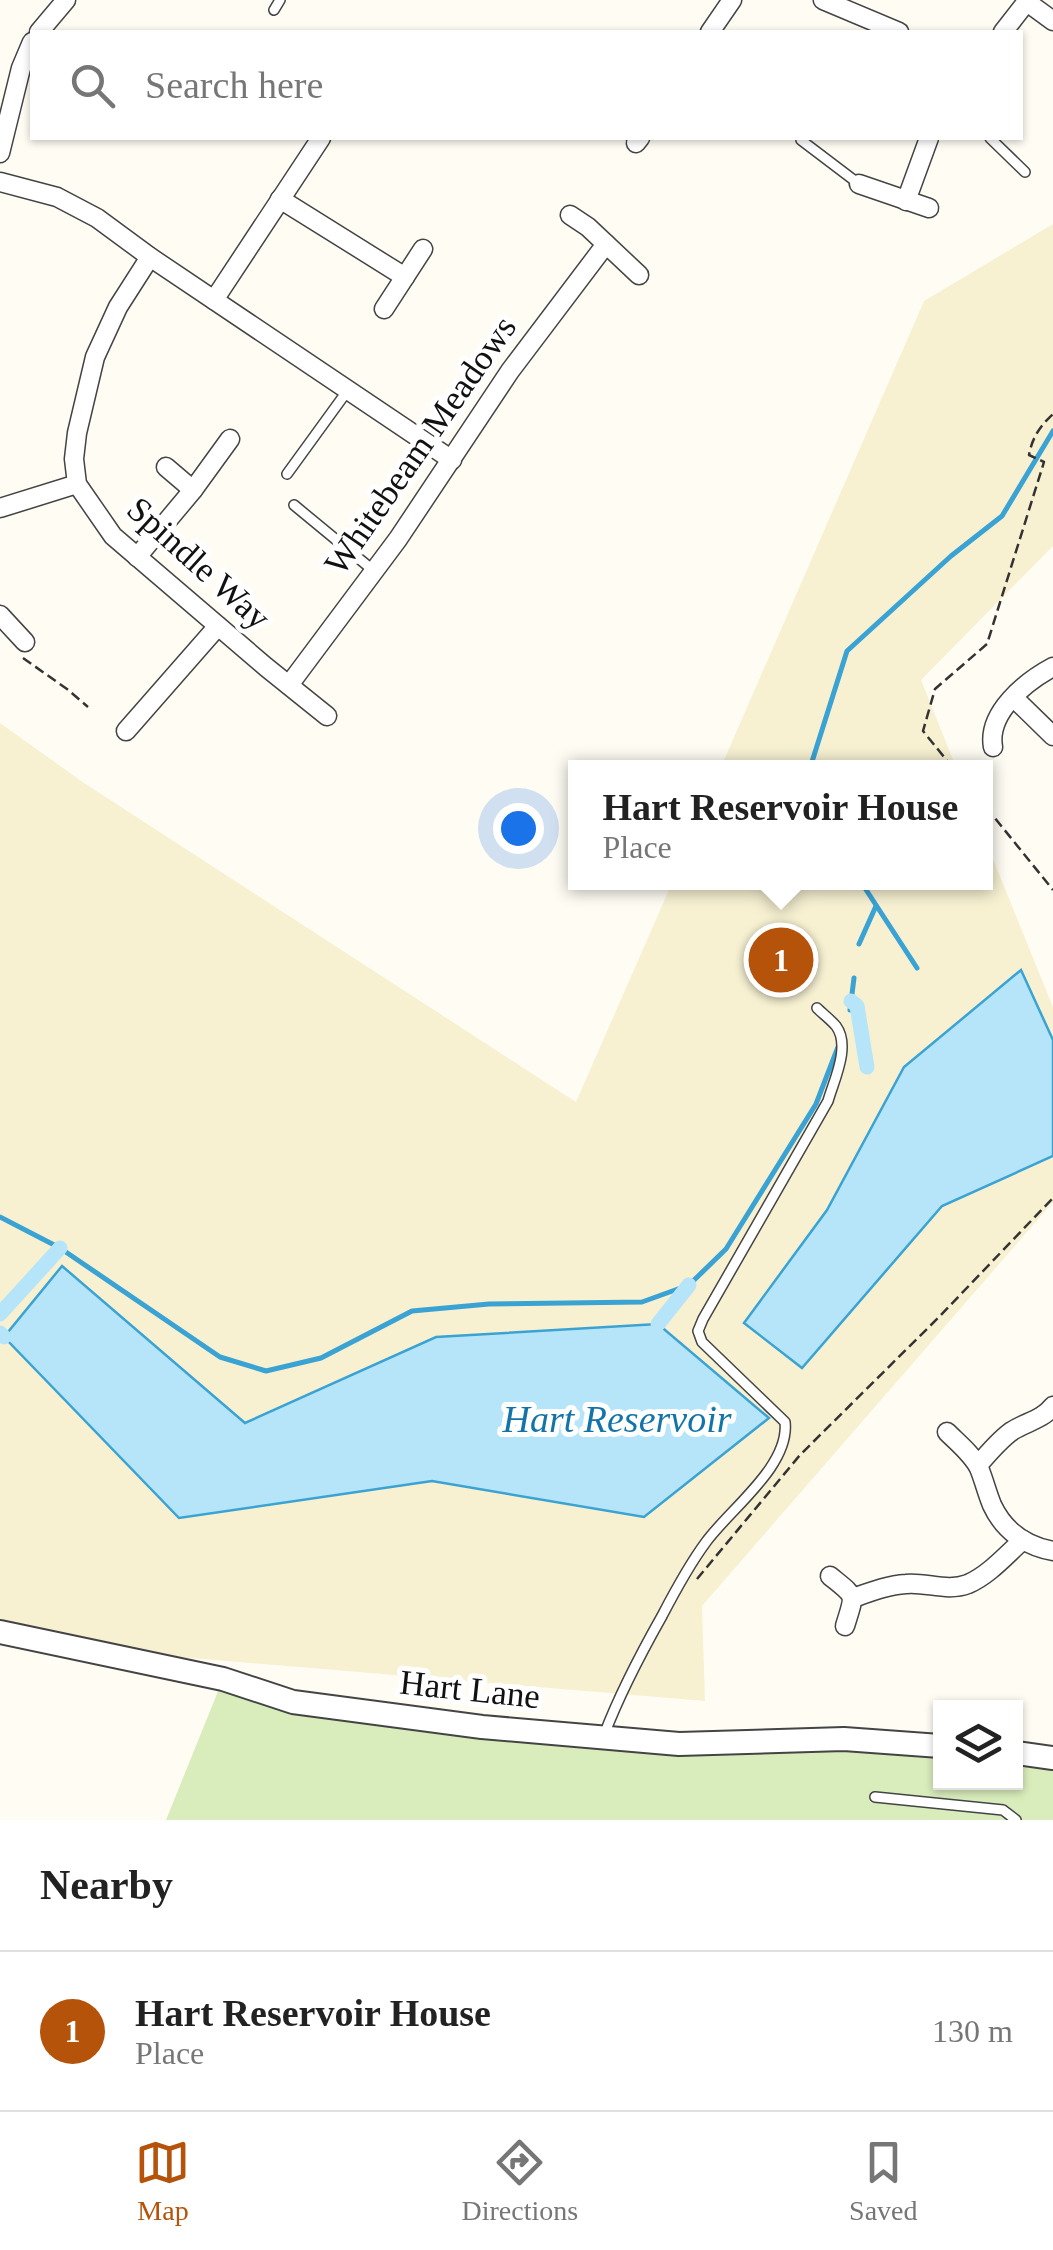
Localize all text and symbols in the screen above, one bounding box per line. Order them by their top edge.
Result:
search box [30,30,1023,140]
icon: search [65,58,120,113]
text: Search here [145,64,323,106]
street label: Whitebeam Meadows [317,309,524,582]
street label: Spindle Way [119,489,278,638]
popup [568,760,993,890]
text: Hart Reservoir House [603,786,959,828]
your location [493,803,544,854]
text: Place [603,829,672,865]
pin: 1 [748,922,814,998]
water label: Hart Reservoir [501,1398,732,1440]
street label: Hart Lane [398,1663,542,1716]
map controls [933,1700,1023,1790]
button: layers [933,1700,1023,1790]
text: Nearby [40,1862,173,1908]
text: Hart Reservoir House [135,1992,491,2034]
text: 1 [65,2013,81,2049]
text: 130 m [932,2013,1013,2049]
text: Place [135,2035,204,2071]
tab: Map [135,2135,190,2227]
tab: Directions [461,2135,578,2227]
tab: Saved [849,2135,918,2227]

